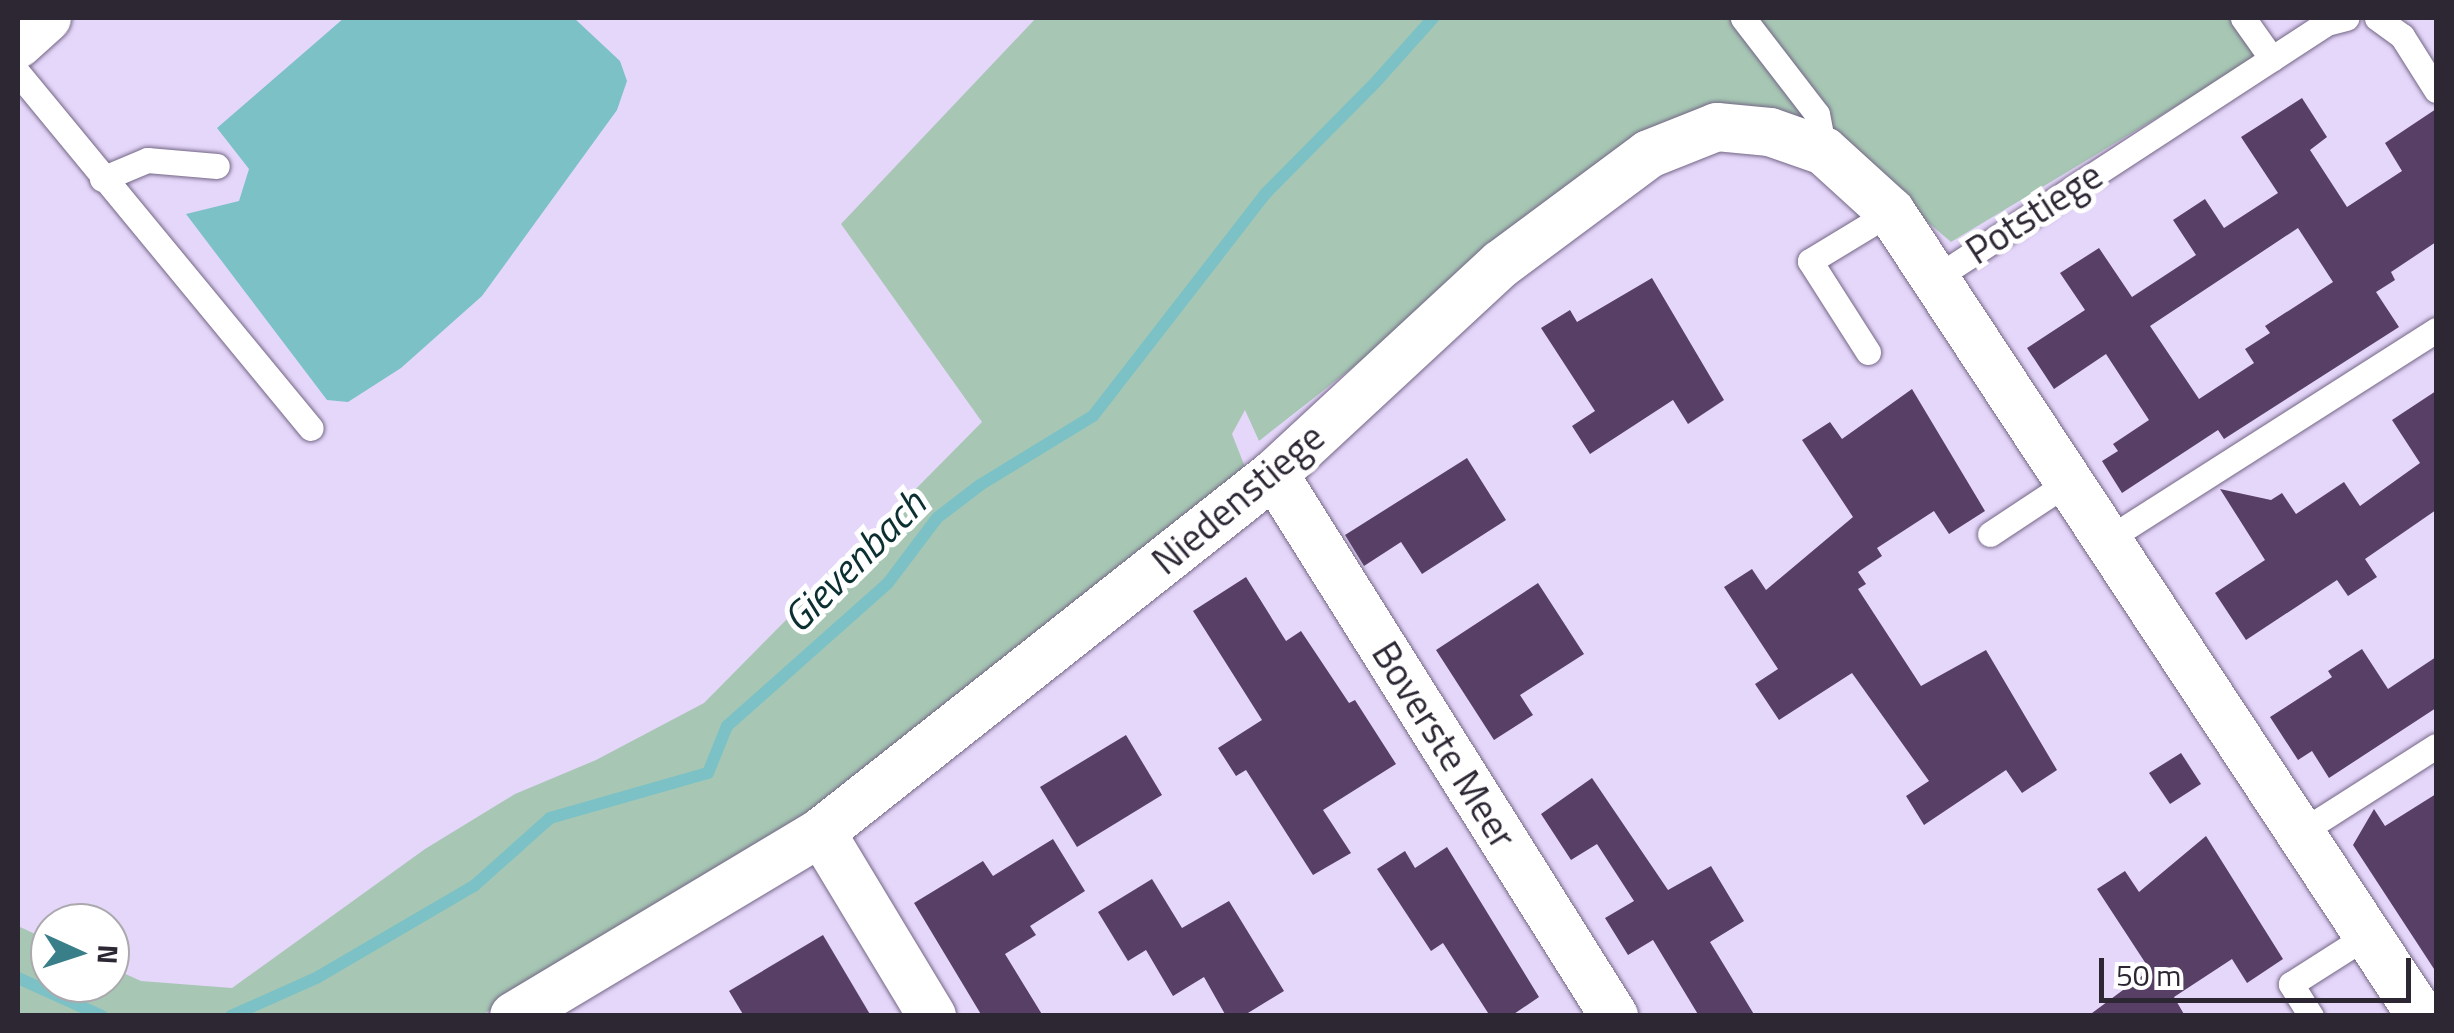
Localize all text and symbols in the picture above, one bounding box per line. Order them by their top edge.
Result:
street label: Potstiege [1957,152,2111,274]
street label: Niedenstiege [1143,414,1333,584]
water label: Gievenbach [773,480,935,642]
street label: Boverste Meer [1362,633,1526,857]
north arrow [30,903,130,1003]
scale bar [2104,938,2416,1000]
text: N [86,944,130,965]
text: 50 m [2116,952,2181,998]

